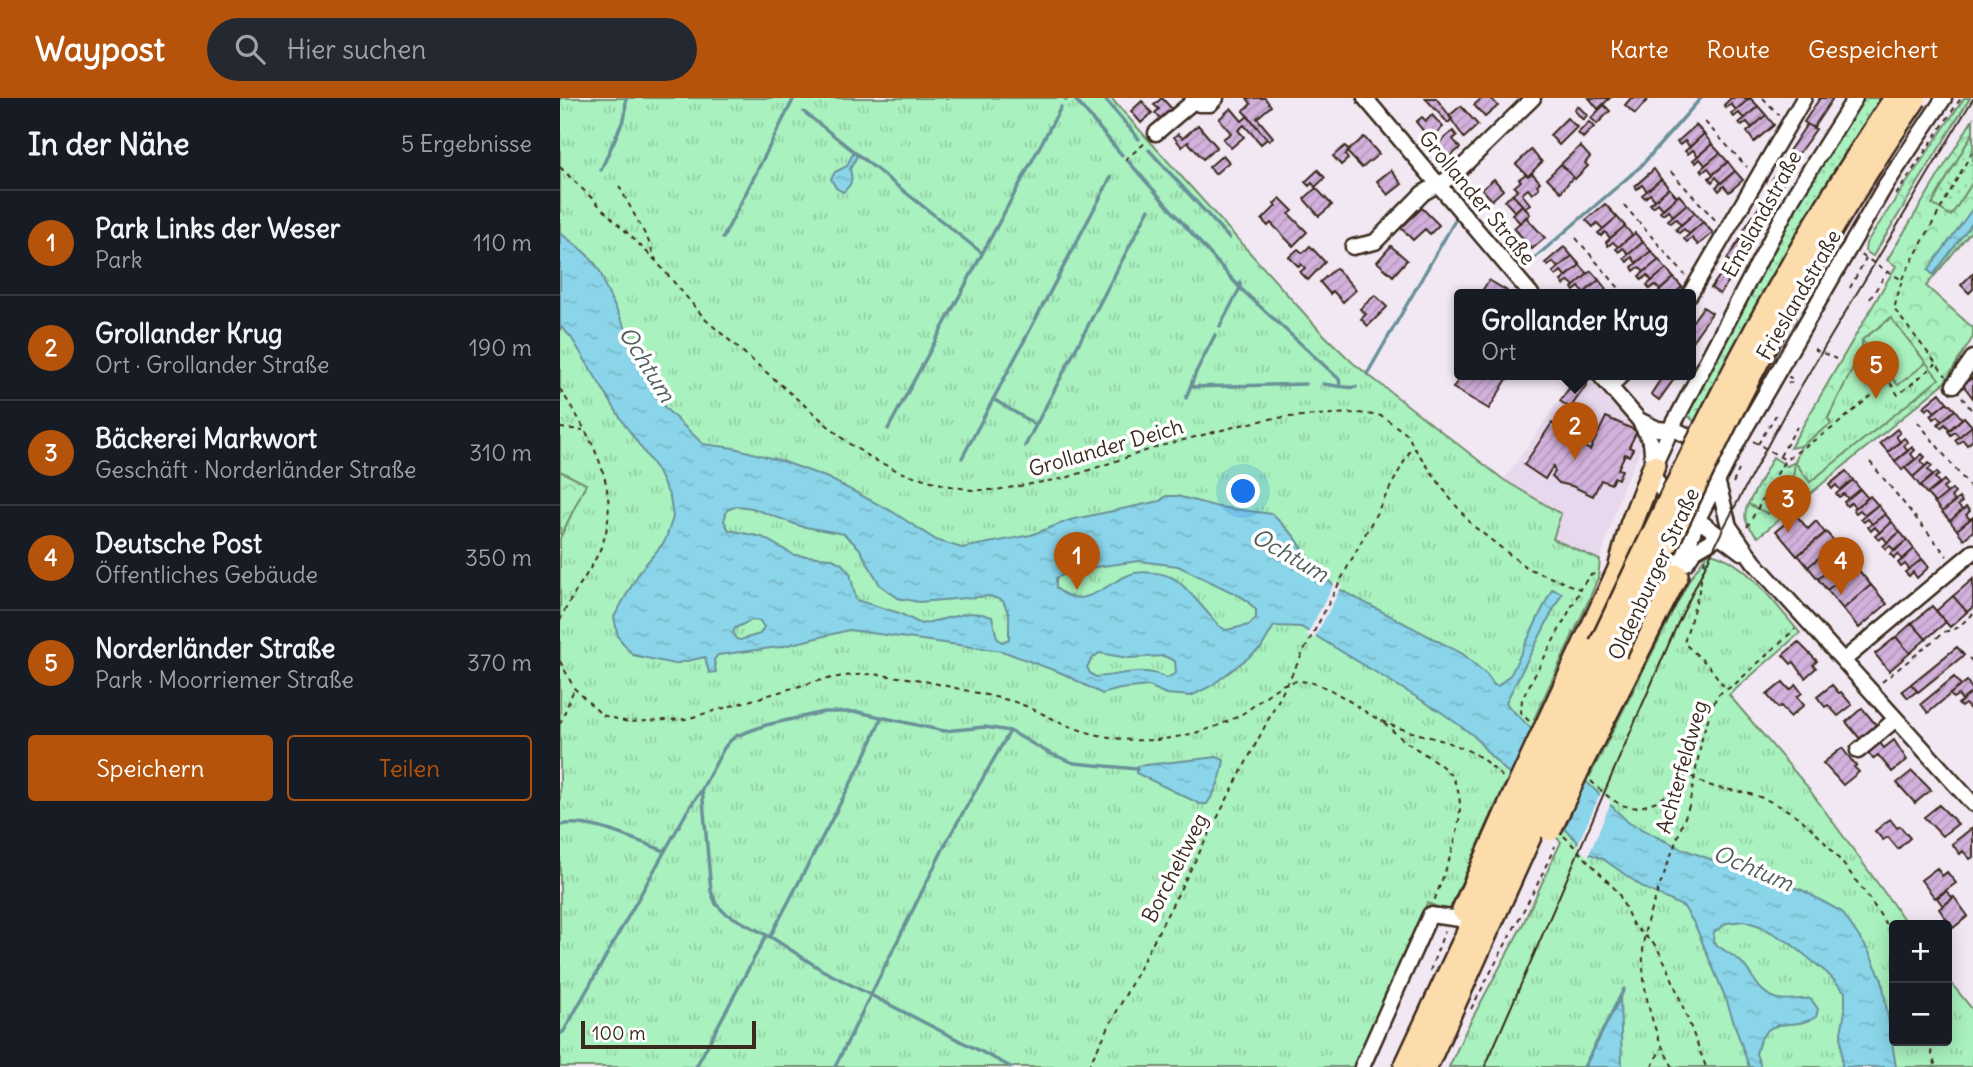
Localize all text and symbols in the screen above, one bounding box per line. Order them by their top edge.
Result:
search box [207,18,697,81]
text: Waypost [35,28,165,70]
icon: search [231,30,269,68]
text: Hier suchen [287,33,426,66]
text: Karte [1610,34,1669,64]
text: Route [1707,34,1770,64]
text: Gespeichert [1808,34,1938,64]
text: In der Nähe [28,125,190,163]
street label: Grollander Straße [1413,125,1542,271]
text: 5 Ergebnisse [401,129,532,158]
street label: Emslandstraße [1716,146,1808,282]
text: Park Links der Weser [95,212,340,245]
street label: Frieslandstraße [1750,225,1847,365]
text: 1 [46,228,56,257]
text: 110 m [473,228,532,257]
text: Park [95,245,143,274]
popup [1454,289,1696,380]
text: Grollander Krug [1481,304,1669,337]
text: Grollander Krug [95,317,283,350]
water label: Ochtum [613,320,682,408]
text: 2 [45,333,57,362]
text: 190 m [469,333,532,362]
text: Ort [1481,337,1516,366]
pin: 5 [1853,341,1899,399]
text: Ort · Grollander Straße [95,350,329,379]
pin: 2 [1552,402,1598,460]
street label: Grollander Deich [1025,413,1186,483]
text: Bäckerei Markwort [95,422,317,455]
text: 3 [44,438,58,467]
text: 310 m [469,438,532,467]
text: Geschäft · Norderländer Straße [95,455,416,484]
your location [1226,474,1260,508]
pin: 3 [1765,475,1811,533]
street label: Oldenburger Straße [1602,483,1705,664]
water label: Ochtum [1247,521,1335,589]
text: Deutsche Post [95,527,262,560]
pin: 1 [1054,532,1100,590]
pin: 4 [1818,537,1864,595]
text: 4 [44,543,58,572]
text: 350 m [465,543,532,572]
text: Öffentliches Gebäude [95,560,318,589]
text: Norderländer Straße [95,632,335,665]
text: 5 [44,648,58,677]
text: 370 m [467,648,532,677]
text: Park · Moorriemer Straße [95,665,354,694]
street label: Achterfeldweg [1650,697,1713,836]
button: Speichern [28,735,273,801]
button: Teilen [287,735,532,801]
street label: Borcheltweg [1135,808,1214,927]
water label: Ochtum [1709,838,1798,898]
map controls [1889,920,1952,1046]
button: + [1889,920,1952,983]
button: − [1889,983,1952,1046]
scale bar [581,1018,756,1050]
text: 100 m [592,1021,646,1045]

